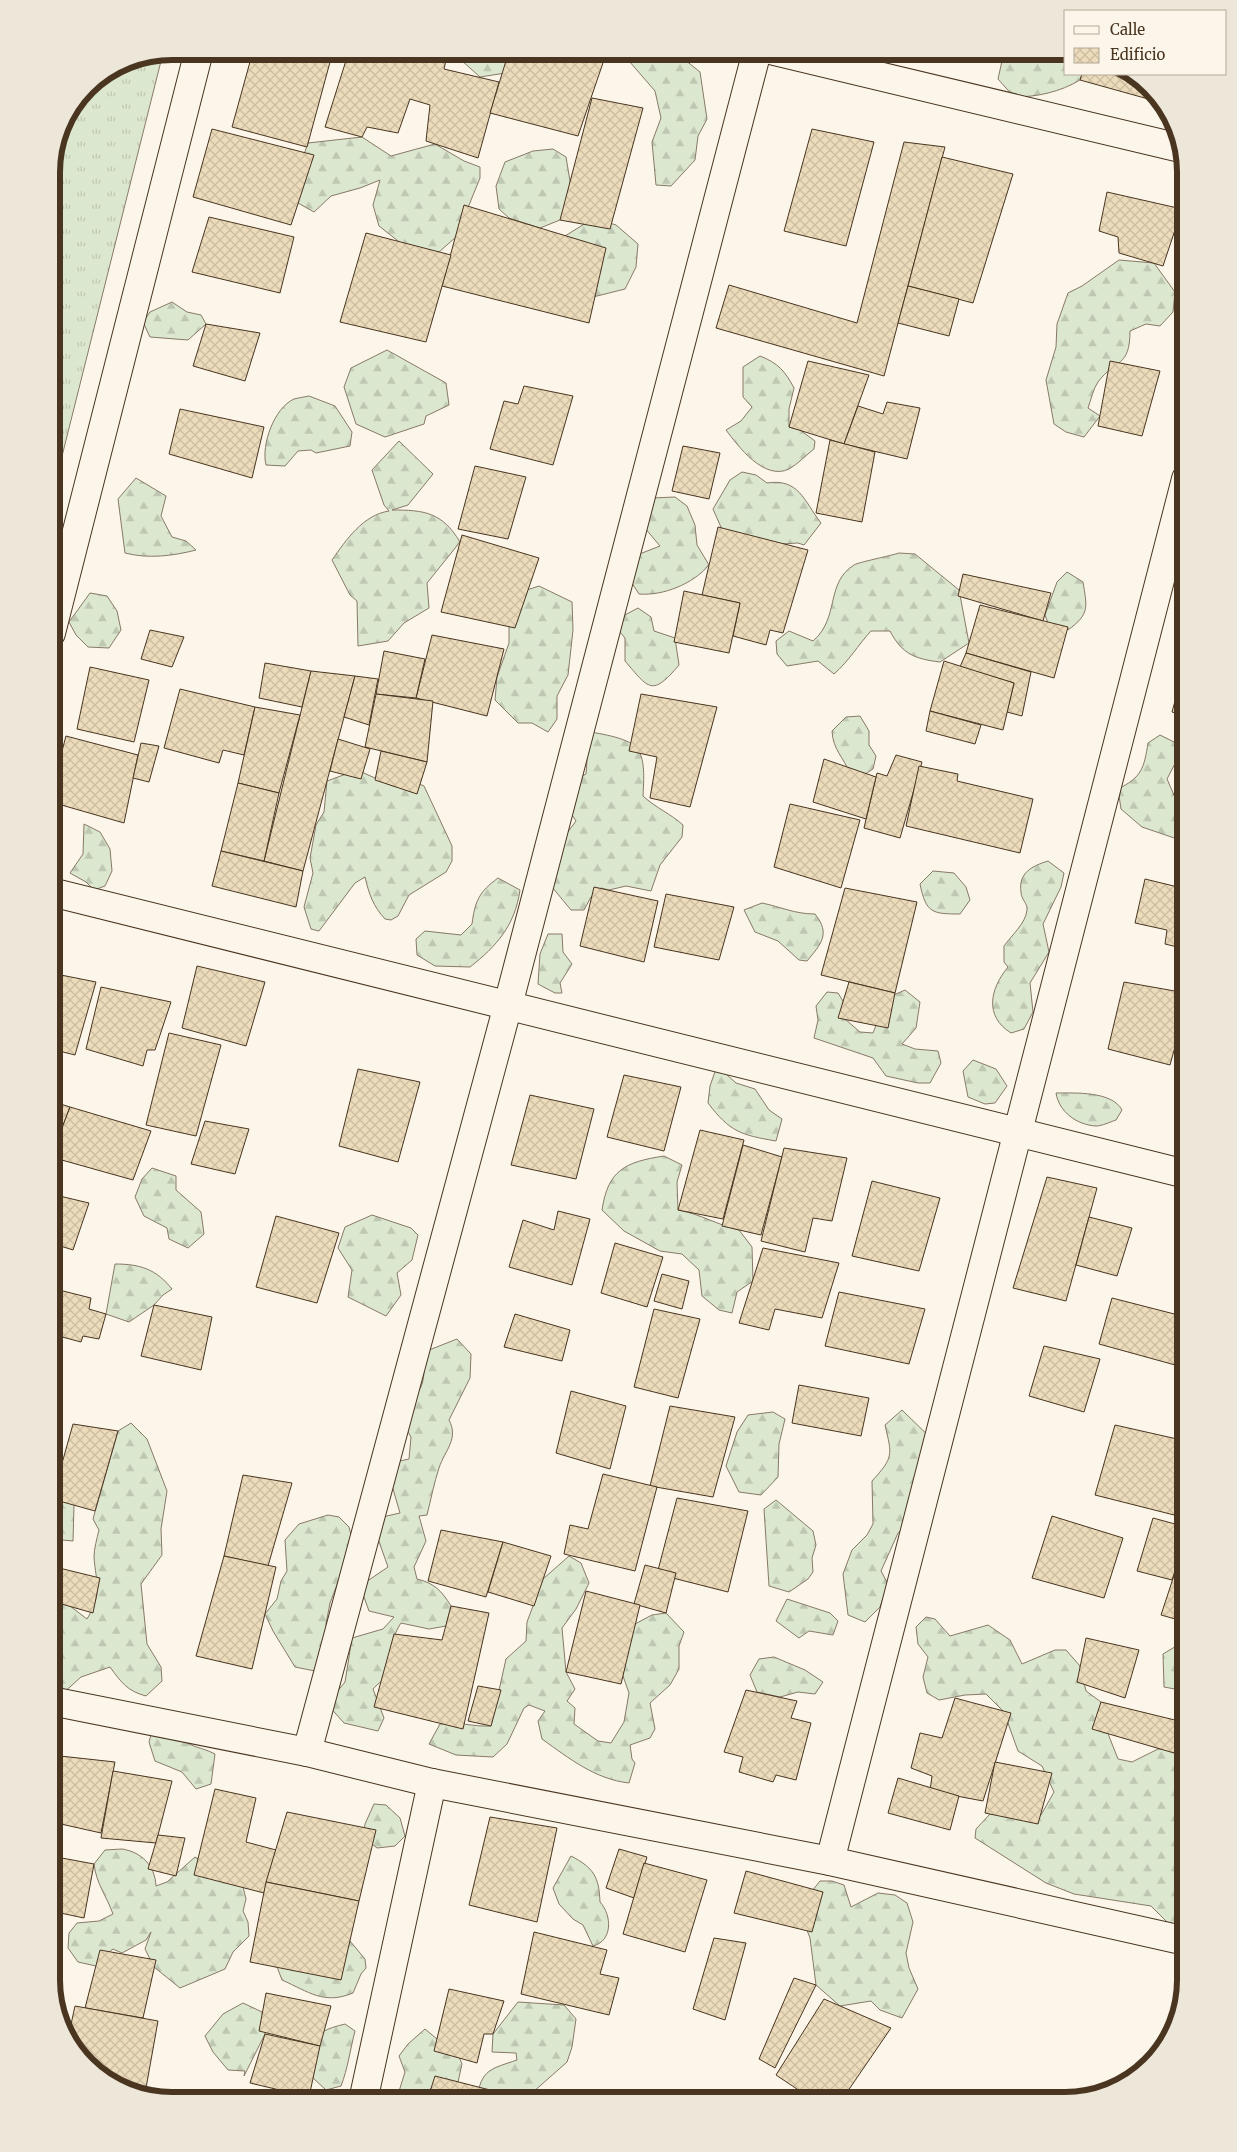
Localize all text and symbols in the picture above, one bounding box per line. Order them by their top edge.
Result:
legend [1064,10,1227,75]
text: Calle [1110,20,1145,39]
text: Edificio [1110,45,1166,64]

